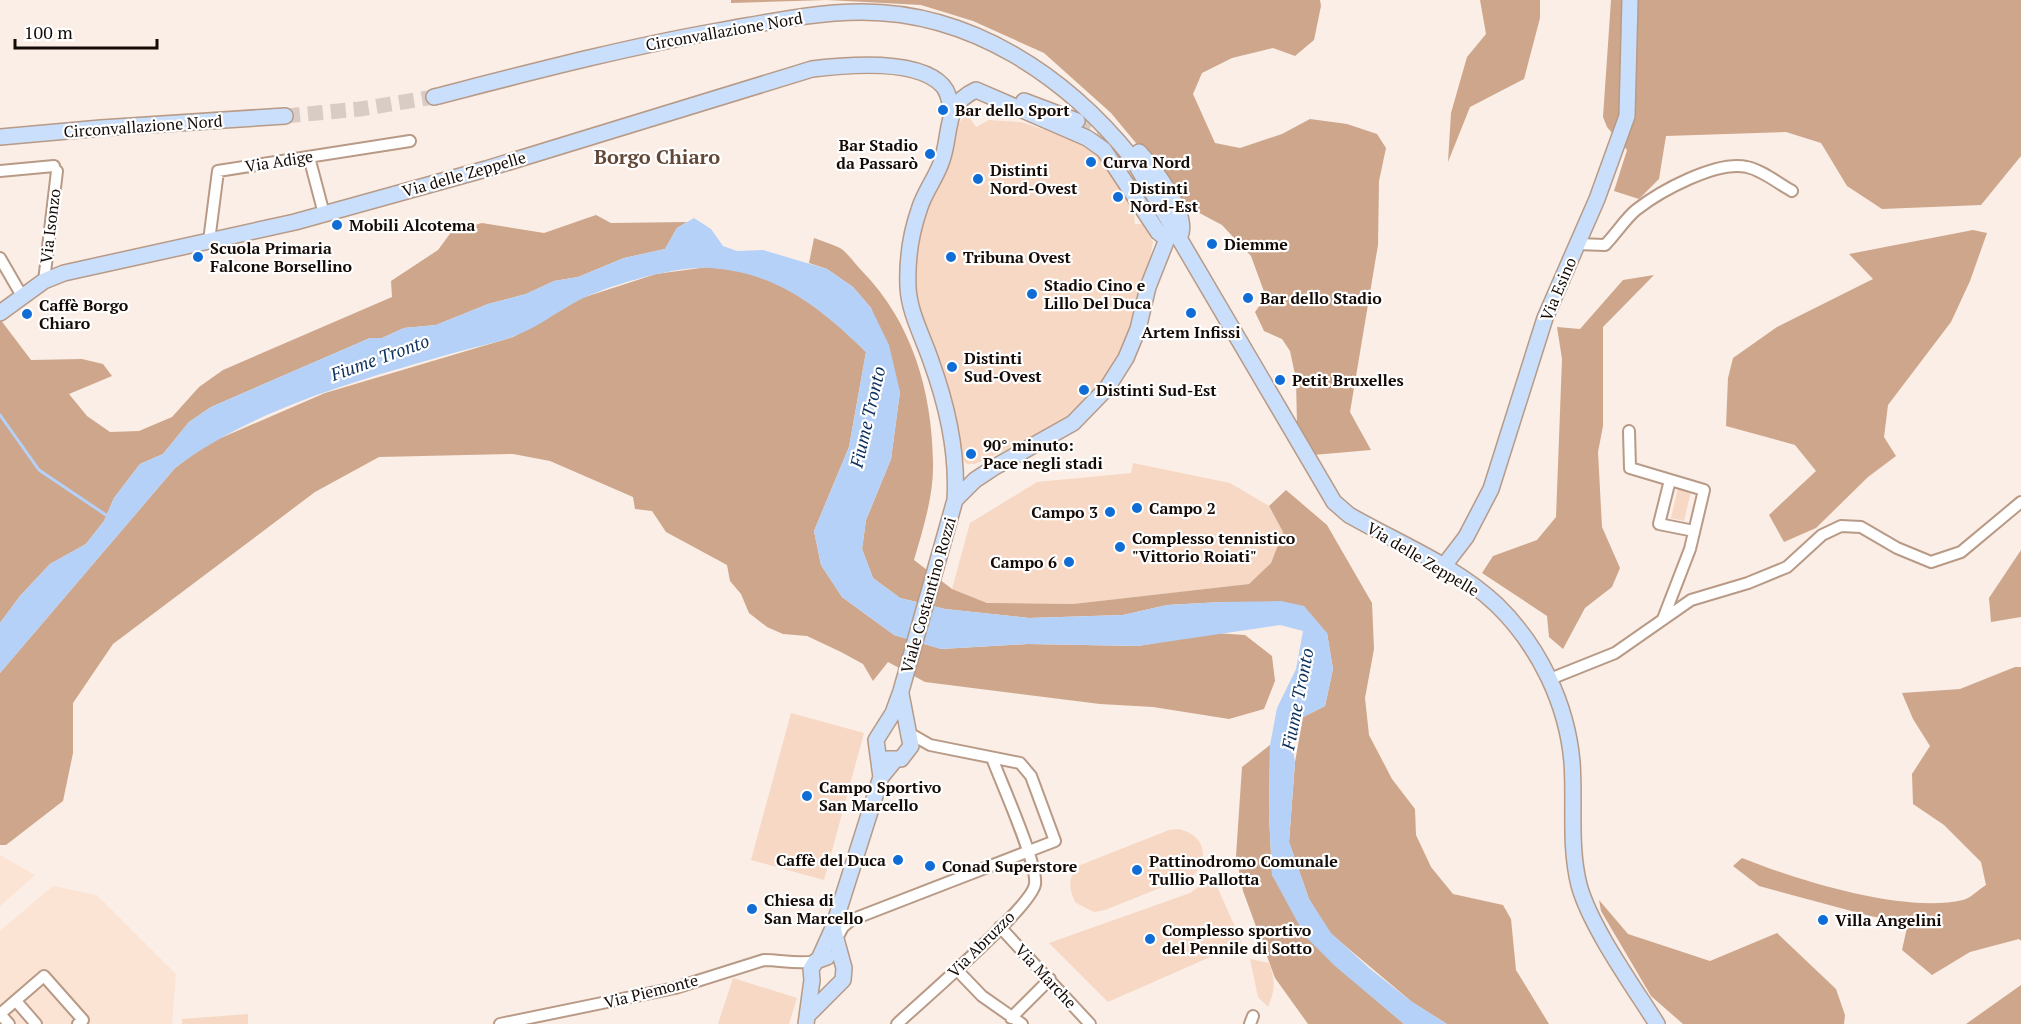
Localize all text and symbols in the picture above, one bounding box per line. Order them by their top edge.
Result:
street label: Circonvallazione Nord [644,6,804,56]
scale bar [15,12,158,50]
text: 100 m [24,20,73,44]
place label: Bar dello Sport [955,99,1070,121]
marker: Bar dello Sport [936,103,950,117]
street label: Circonvallazione Nord [63,109,223,143]
place label: Bar Stadio da Passarò [836,134,918,174]
district label: Borgo Chiaro [594,143,720,170]
street label: Via Adige [243,145,315,177]
street label: Via delle Zeppelle [400,146,528,202]
marker: Bar Stadio da Passarò [923,147,937,161]
place label: Curva Nord [1103,151,1191,173]
marker: Curva Nord [1084,155,1098,169]
place label: Distinti Nord-Ovest [990,159,1078,199]
marker: Distinti Nord-Ovest [971,172,985,186]
place label: Distinti Nord-Est [1130,177,1199,217]
street label: Via Isonzo [35,187,66,265]
marker: Distinti Nord-Est [1111,190,1125,204]
place label: Mobili Alcotema [349,214,476,236]
marker: Mobili Alcotema [330,218,344,232]
place label: Diemme [1224,233,1288,255]
place label: Scuola Primaria Falcone Borsellino [210,237,352,277]
marker: Diemme [1205,237,1219,251]
place label: Tribuna Ovest [963,246,1072,268]
marker: Scuola Primaria Falcone Borsellino [191,250,205,264]
marker: Tribuna Ovest [944,250,958,264]
street label: Via Esino [1535,254,1581,324]
place label: Stadio Cino e Lillo Del Duca [1044,274,1152,314]
marker: Stadio Cino e Lillo Del Duca [1025,287,1039,301]
place label: Bar dello Stadio [1260,287,1382,309]
marker: Bar dello Stadio [1241,291,1255,305]
place label: Caffè Borgo Chiaro [39,294,129,334]
marker: Artem Infissi [1184,306,1198,320]
marker: Caffè Borgo Chiaro [20,307,34,321]
place label: Artem Infissi [1141,321,1241,343]
water label: Fiume Tronto [326,328,432,386]
place label: Distinti Sud-Ovest [964,347,1042,387]
marker: Distinti Sud-Ovest [945,360,959,374]
water label: Fiume Tronto [843,364,890,471]
place label: Petit Bruxelles [1292,369,1404,391]
marker: Petit Bruxelles [1273,373,1287,387]
place label: Distinti Sud-Est [1096,379,1217,401]
marker: Distinti Sud-Est [1077,383,1091,397]
place label: 90° minuto: Pace negli stadi [983,434,1103,474]
marker: 90° minuto: Pace negli stadi [964,447,978,461]
place label: Campo 2 [1149,497,1216,519]
place label: Campo 3 [1031,501,1098,523]
marker: Campo 2 [1130,501,1144,515]
marker: Campo 3 [1103,505,1117,519]
street label: Viale Costantino Rozzi [895,514,961,676]
street label: Via delle Zeppelle [1363,517,1483,601]
place label: Complesso tennistico "Vittorio Roiati" [1132,527,1296,567]
marker: Complesso tennistico "Vittorio Roiati" [1113,540,1127,554]
place label: Campo 6 [990,551,1057,573]
marker: Campo 6 [1062,555,1076,569]
water label: Fiume Tronto [1275,646,1319,753]
place label: Campo Sportivo San Marcello [819,776,942,816]
marker: Campo Sportivo San Marcello [800,789,814,803]
place label: Caffè del Duca [776,849,886,871]
place label: Pattinodromo Comunale Tullio Pallotta [1149,850,1338,890]
marker: Caffè del Duca [891,853,905,867]
place label: Conad Superstore [942,855,1078,877]
marker: Conad Superstore [923,859,937,873]
marker: Pattinodromo Comunale Tullio Pallotta [1130,863,1144,877]
place label: Chiesa di San Marcello [764,889,864,929]
marker: Chiesa di San Marcello [745,902,759,916]
street label: Via Abruzzo [943,906,1019,982]
place label: Villa Angelini [1835,909,1942,931]
marker: Villa Angelini [1816,913,1830,927]
place label: Complesso sportivo del Pennile di Sotto [1162,919,1312,959]
marker: Complesso sportivo del Pennile di Sotto [1143,932,1157,946]
street label: Via Marche [1010,939,1082,1013]
street label: Via Piemonte [602,969,700,1013]

